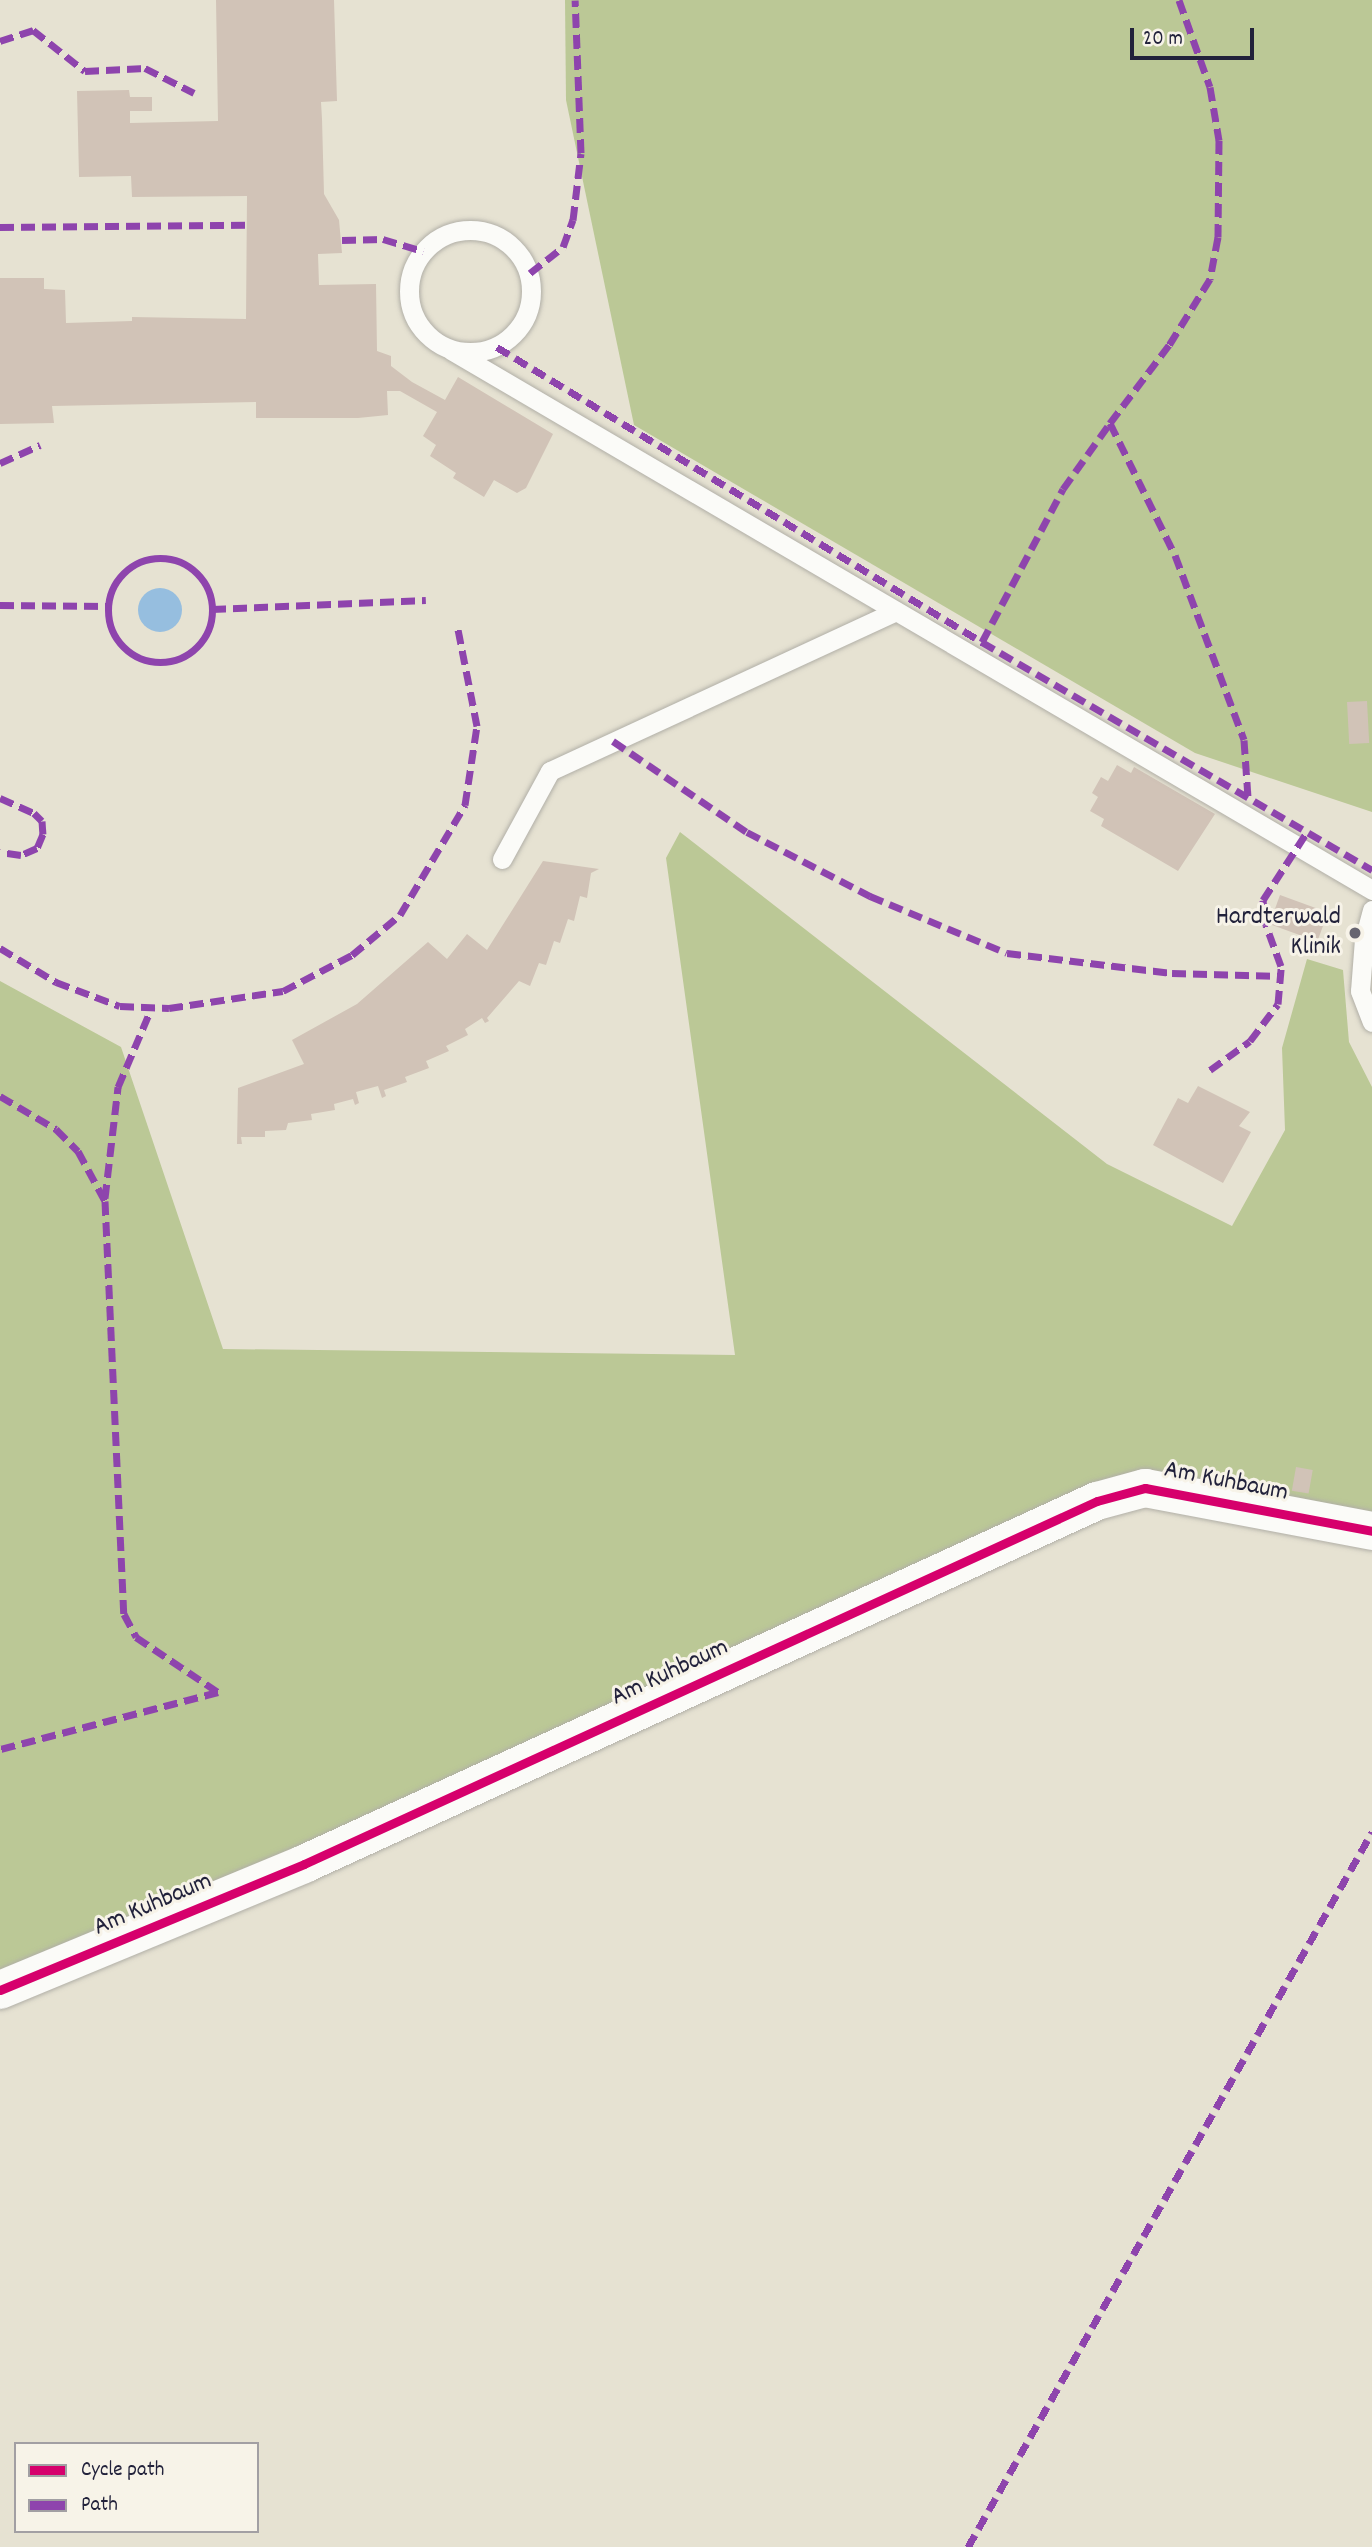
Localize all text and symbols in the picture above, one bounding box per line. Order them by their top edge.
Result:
scale bar [1134,14,1258,58]
text: 20 m [1143,25,1183,55]
place label: Hardterwald Klinik [1216,902,1341,964]
marker: Hardterwald Klinik [1347,925,1363,941]
street label: Am Kuhbaum [1161,1455,1291,1509]
street label: Am Kuhbaum [606,1632,734,1714]
street label: Am Kuhbaum [89,1866,217,1944]
legend [14,2442,259,2533]
text: Cycle path [81,2456,164,2486]
text: Path [81,2491,118,2521]

